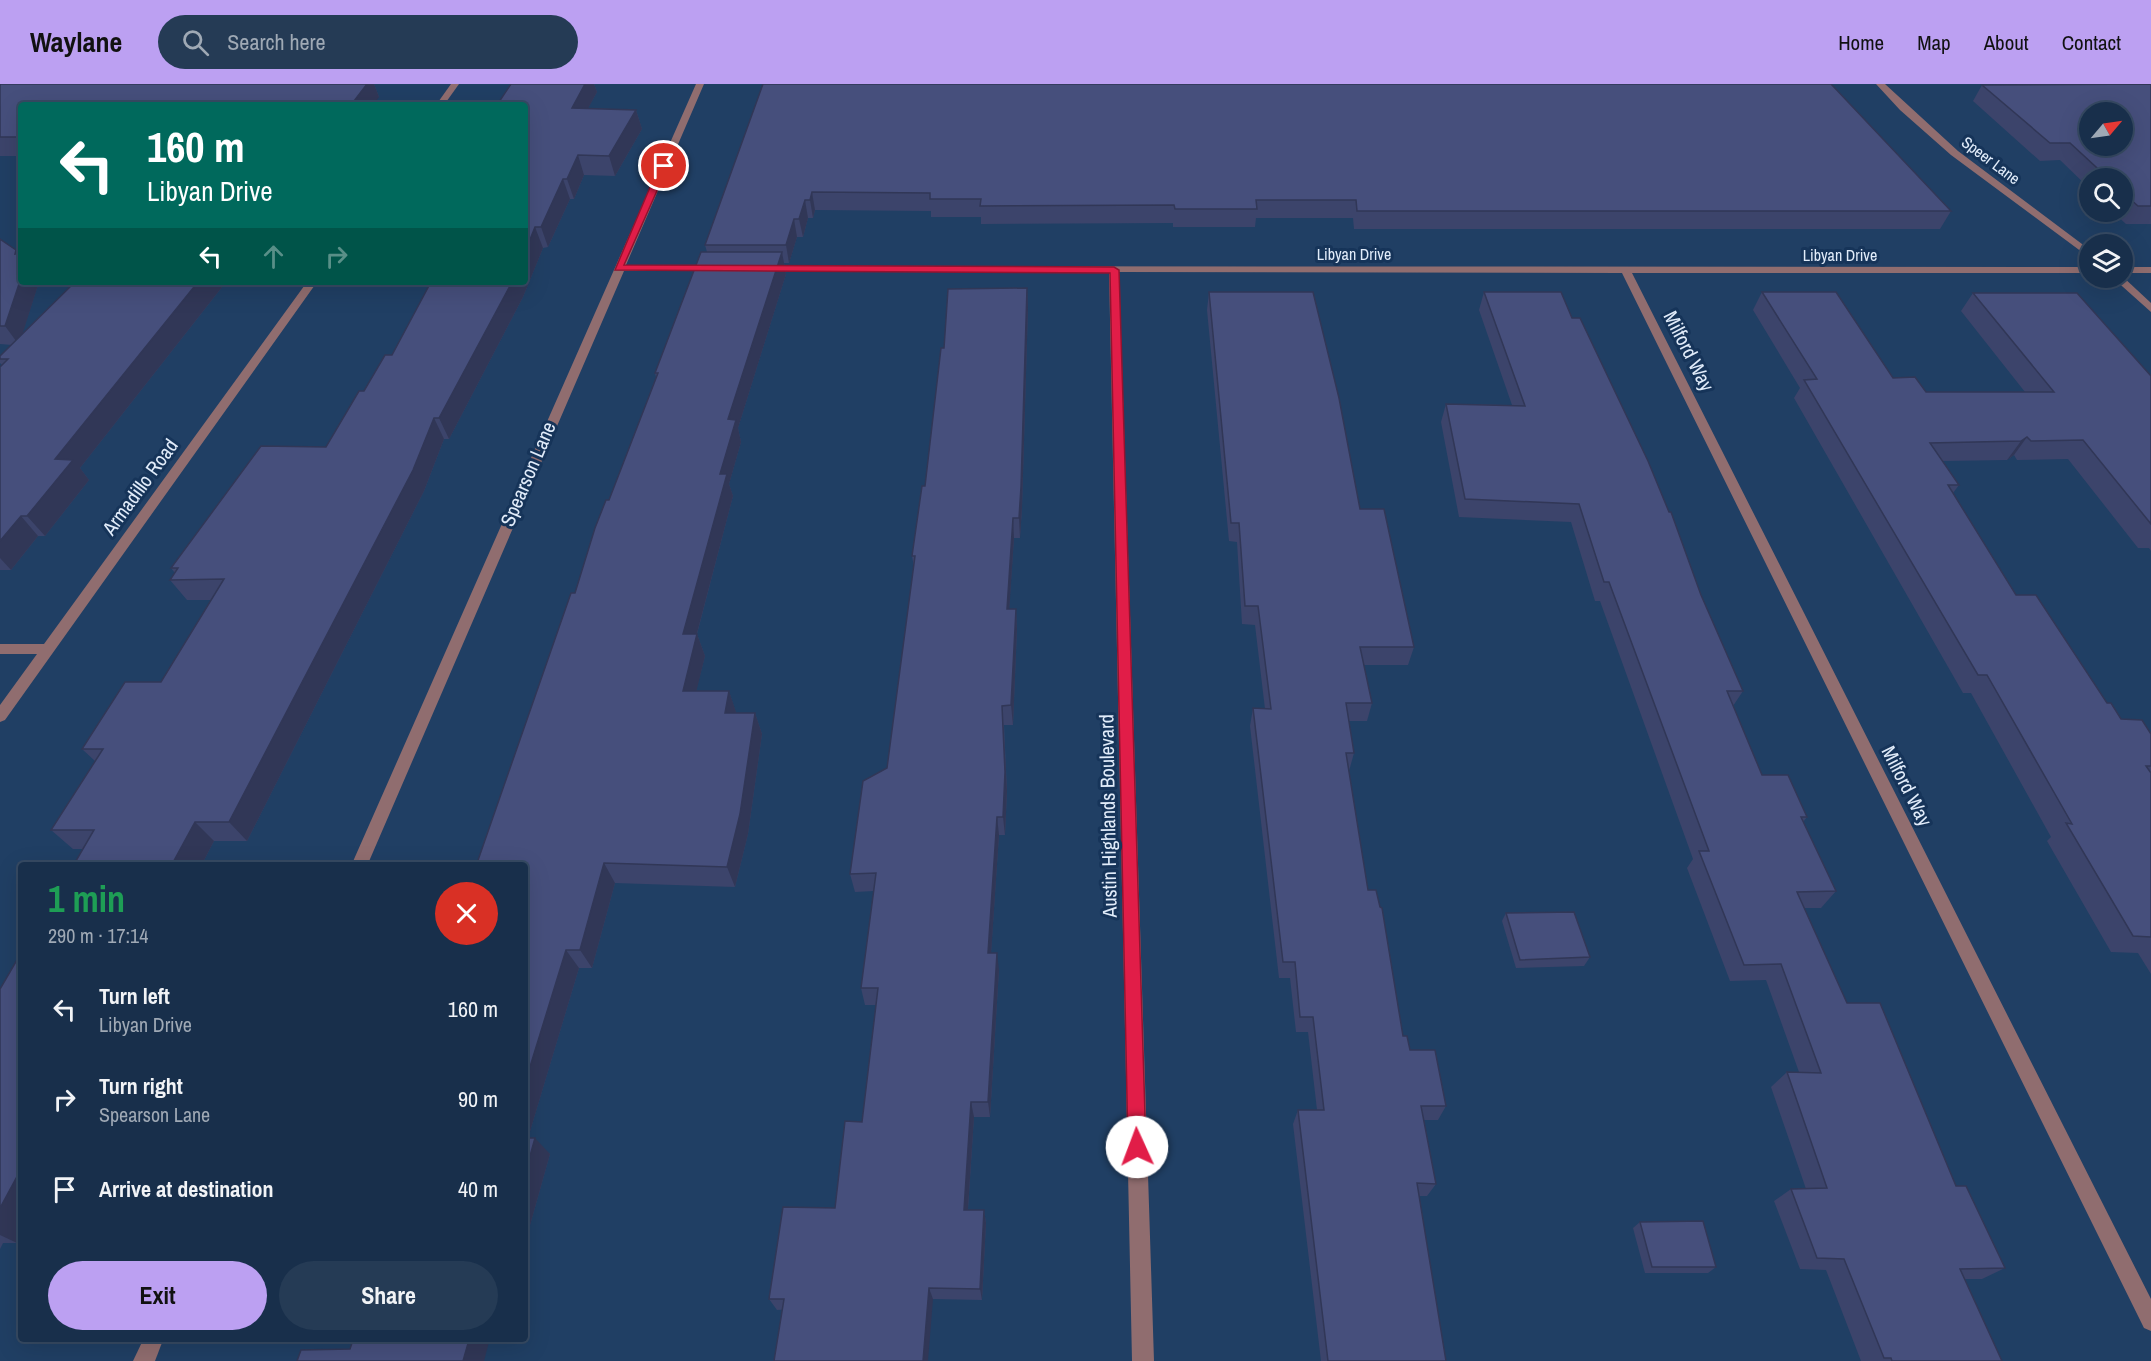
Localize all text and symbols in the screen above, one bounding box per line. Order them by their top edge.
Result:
search box [158,15,578,69]
text: Waylane [30,23,122,61]
icon: search [179,26,212,59]
text: Search here [227,27,326,57]
text: Home [1838,28,1884,57]
text: Map [1917,28,1951,57]
text: About [1984,28,2029,57]
text: Contact [2062,28,2121,57]
north arrow [2079,102,2133,156]
map controls [2079,102,2133,288]
text: 160 m [147,119,245,175]
icon: left [48,126,126,204]
street label: Speer Lane [1957,131,2025,189]
pin [638,140,689,191]
icon: arrive [647,149,680,182]
button: search [2079,168,2133,222]
text: Libyan Drive [147,173,273,209]
button: layers [2079,234,2133,288]
icon: left [194,240,227,273]
icon: ahead [257,240,290,273]
icon: right [320,240,353,273]
street label: Libyan Drive [1317,243,1391,265]
street label: Libyan Drive [1803,244,1877,266]
street label: Milford Way [1658,306,1722,396]
street label: Spearson Lane [493,417,562,530]
street label: Armadillo Road [95,433,184,541]
street label: Austin Highlands Boulevard [1092,714,1123,919]
street label: Milford Way [1876,741,1940,831]
text: 1 min [48,875,125,923]
button: close [435,882,498,945]
text: 290 m · 17:14 [48,922,148,949]
text: Turn left [99,981,170,1011]
icon: left [48,993,81,1026]
text: 160 m [448,994,498,1024]
text: Libyan Drive [99,1011,192,1038]
text: Turn right [99,1071,183,1101]
icon: right [48,1083,81,1116]
text: 90 m [458,1084,498,1114]
text: Spearson Lane [99,1101,210,1128]
position arrow [1105,1115,1169,1179]
icon: arrive [48,1173,81,1206]
text: Arrive at destination [99,1174,273,1204]
text: 40 m [458,1174,498,1204]
button: Exit [48,1261,267,1330]
button: Share [279,1261,498,1330]

